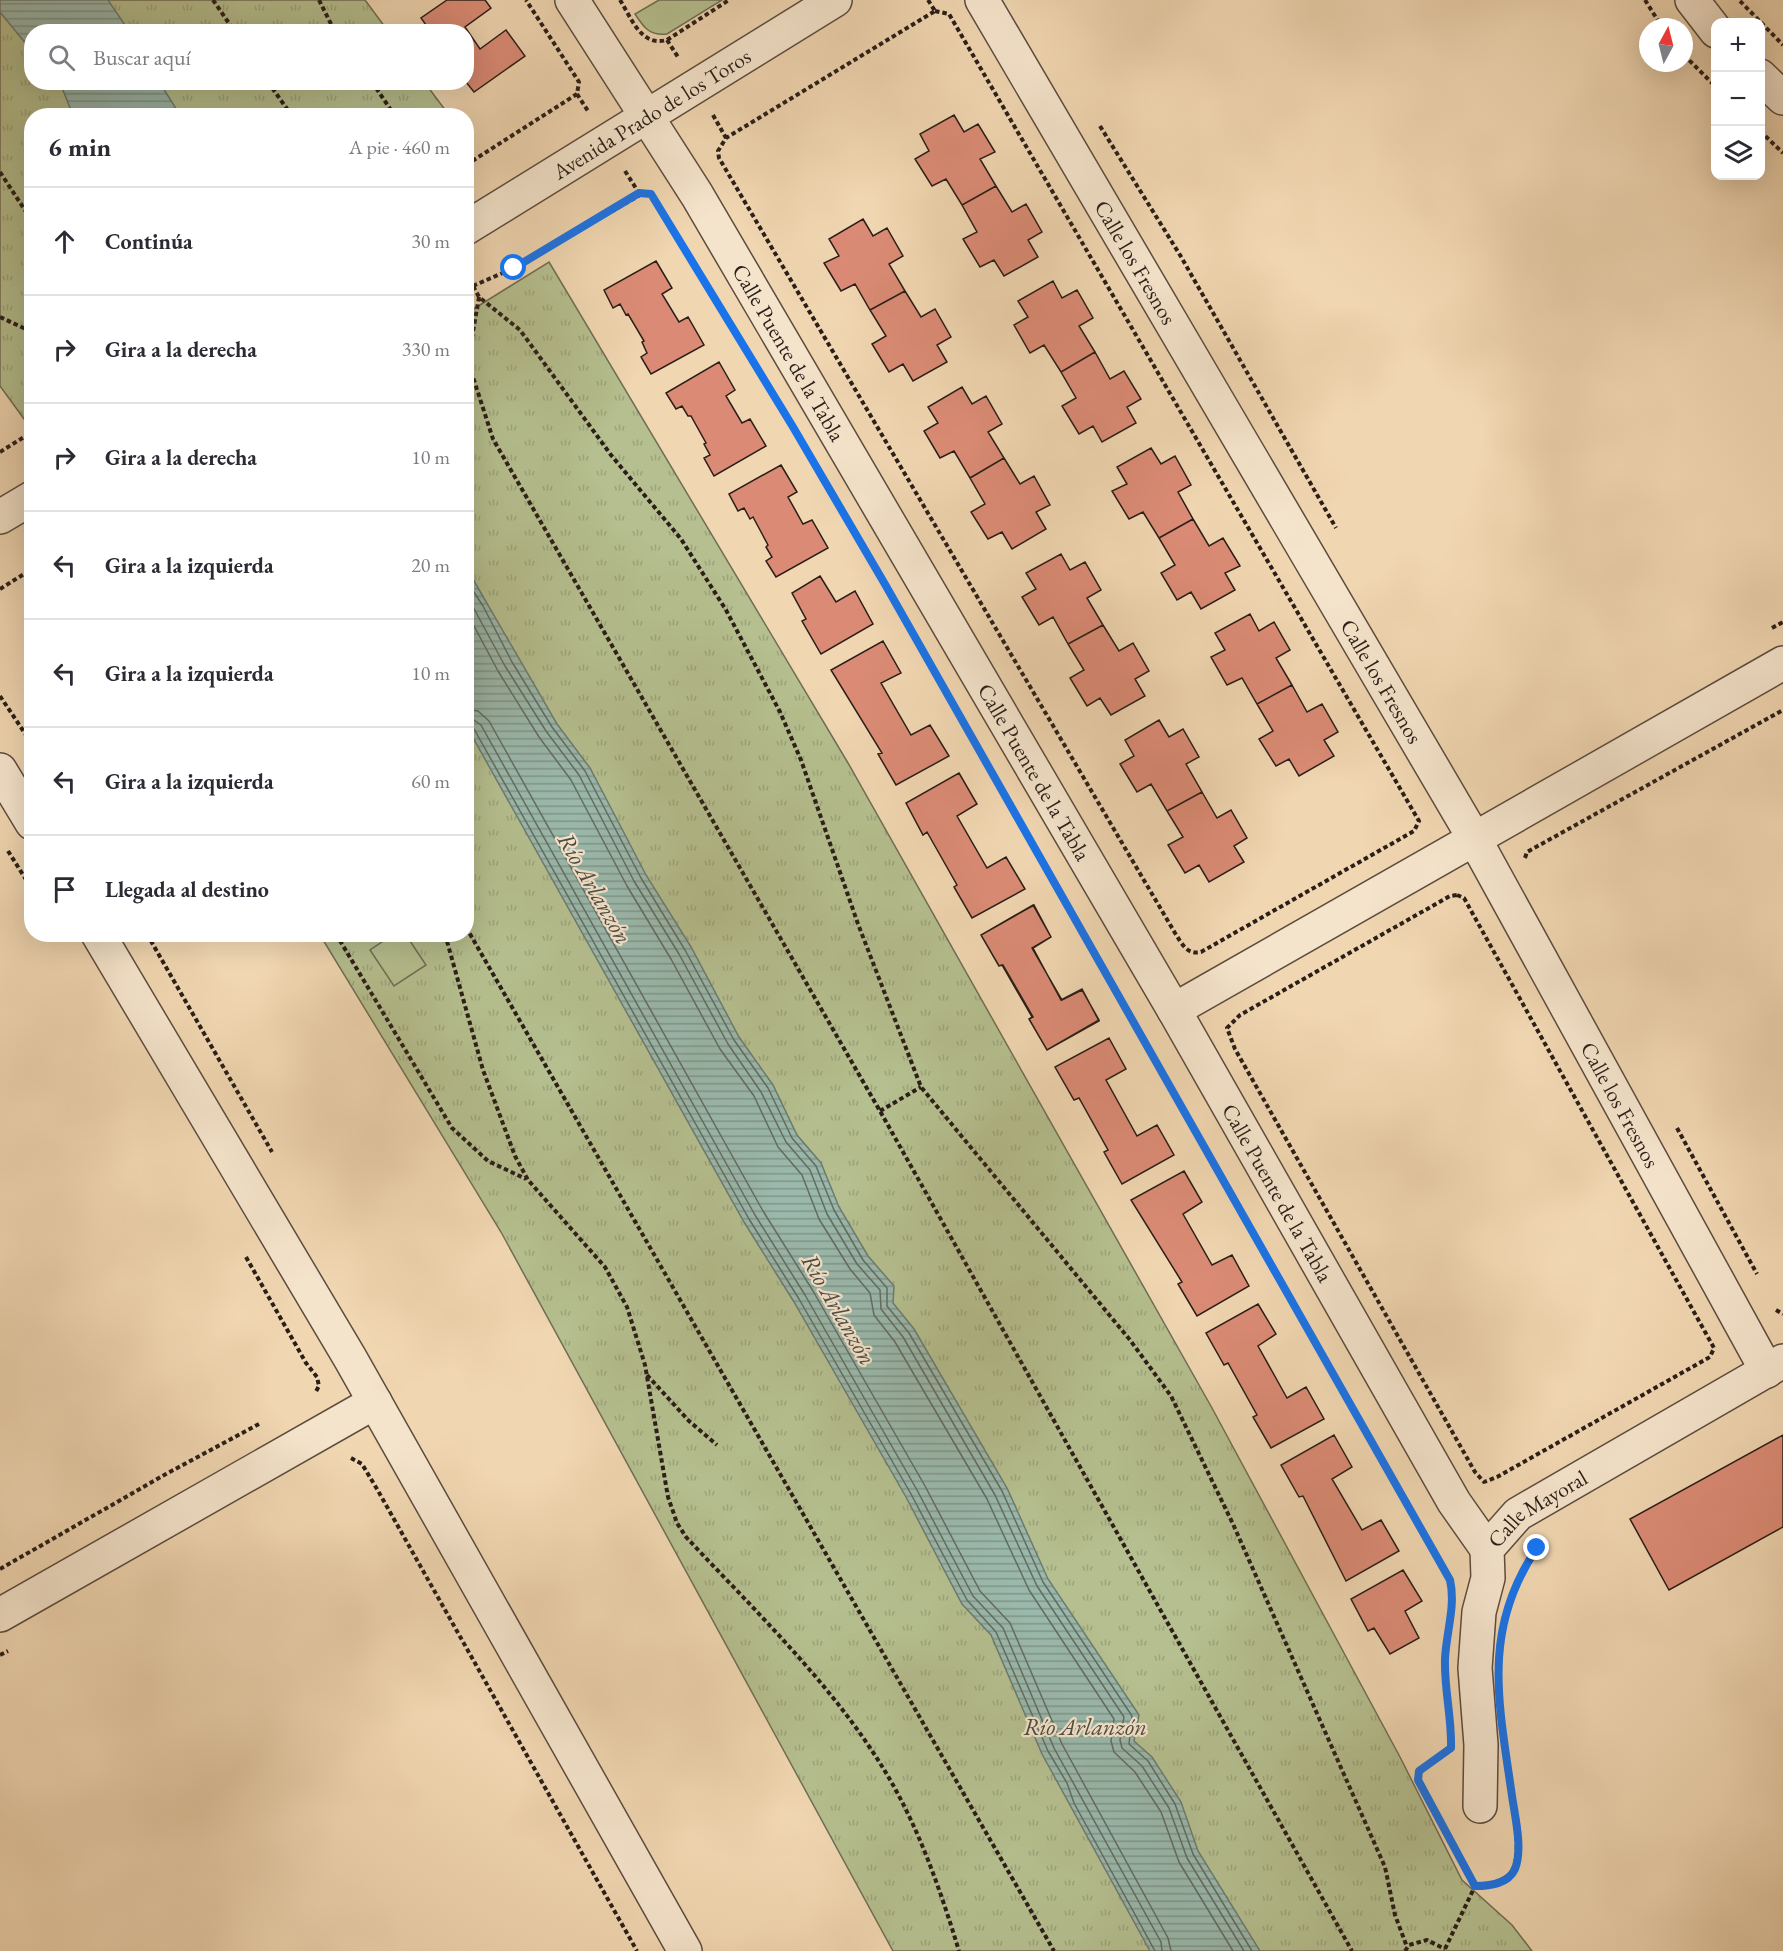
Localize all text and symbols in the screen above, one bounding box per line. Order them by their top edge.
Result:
north arrow [1639,18,1693,72]
map controls [1711,18,1765,180]
button: + [1711,18,1765,72]
search box [24,24,474,90]
icon: search [45,41,78,74]
street label: Avenida Prado de los Toros [546,41,756,186]
text: Buscar aquí [93,43,191,72]
button: − [1711,72,1765,126]
button: layers [1711,126,1765,180]
text: 6 min [48,130,111,164]
text: A pie · 460 m [349,134,450,160]
street label: Calle los Fresnos [1088,195,1184,330]
icon: ahead [48,225,81,258]
text: Continúa [105,227,193,256]
text: 30 m [411,228,450,254]
route start [500,254,526,280]
street label: Calle Puente de la Tabla [726,258,852,447]
icon: right [48,333,81,366]
text: Gira a la derecha [105,335,257,364]
text: 330 m [402,336,450,362]
icon: right [48,441,81,474]
text: Gira a la derecha [105,443,257,472]
text: 10 m [411,444,450,470]
icon: left [48,549,81,582]
text: Gira a la izquierda [105,551,274,580]
text: 20 m [411,552,450,578]
street label: Calle los Fresnos [1334,614,1430,749]
icon: left [48,657,81,690]
text: Gira a la izquierda [105,659,274,688]
text: 10 m [411,660,450,686]
street label: Calle Puente de la Tabla [971,678,1098,866]
icon: left [48,765,81,798]
text: Gira a la izquierda [105,767,274,796]
text: 60 m [411,768,450,794]
water label: Río Arlanzón [551,827,639,949]
icon: arrive [48,873,81,906]
text: Llegada al destino [105,875,269,904]
street label: Calle los Fresnos [1574,1036,1667,1173]
street label: Calle Puente de la Tabla [1216,1098,1340,1287]
water label: Río Arlanzón [795,1248,883,1370]
street label: Calle Mayoral [1481,1463,1592,1554]
route end [1523,1534,1549,1560]
water label: Río Arlanzón [1023,1711,1147,1742]

